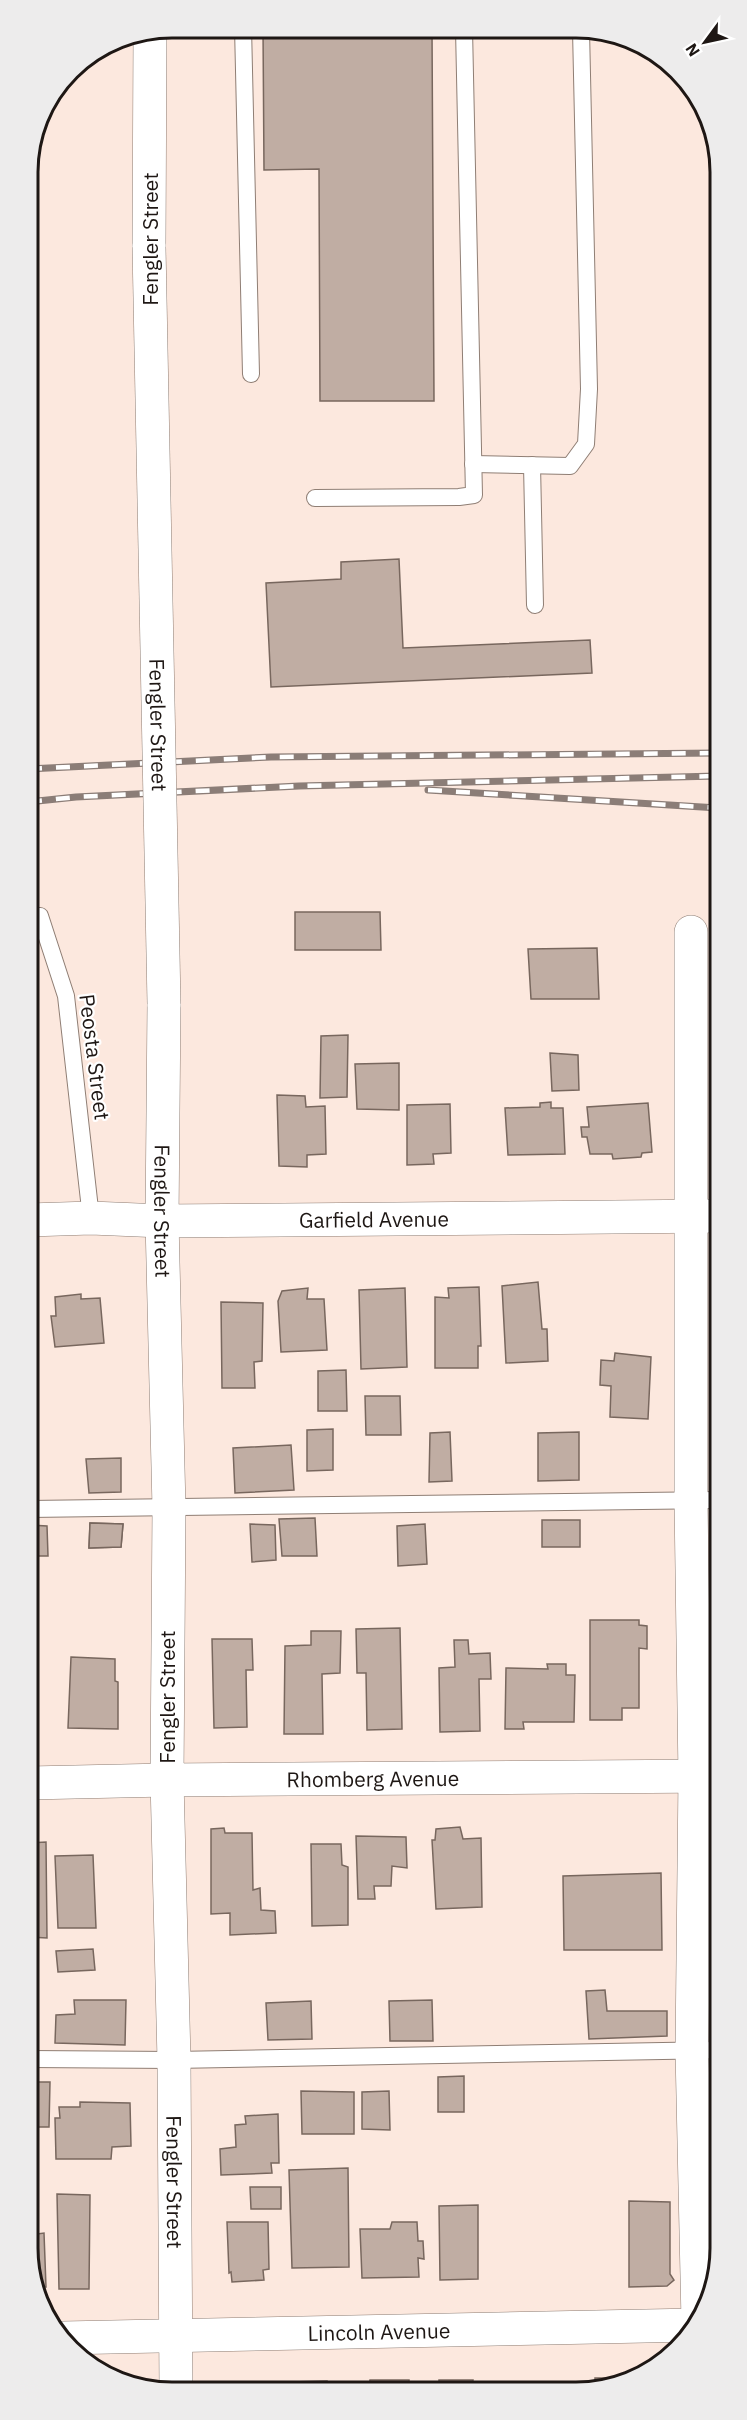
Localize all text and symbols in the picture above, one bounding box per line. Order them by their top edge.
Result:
north arrow [675,12,735,72]
text: N [681,40,704,60]
street label: Fengler Street [136,172,164,306]
street label: Fengler Street [143,658,174,792]
street label: Peosta Street [73,992,117,1122]
street label: Fengler Street [148,1144,177,1278]
street label: Garfield Avenue [299,1204,449,1234]
street label: Fengler Street [153,1630,181,1764]
street label: Rhomberg Avenue [286,1764,459,1793]
street label: Fengler Street [160,2115,189,2249]
street label: Lincoln Avenue [307,2316,451,2347]

